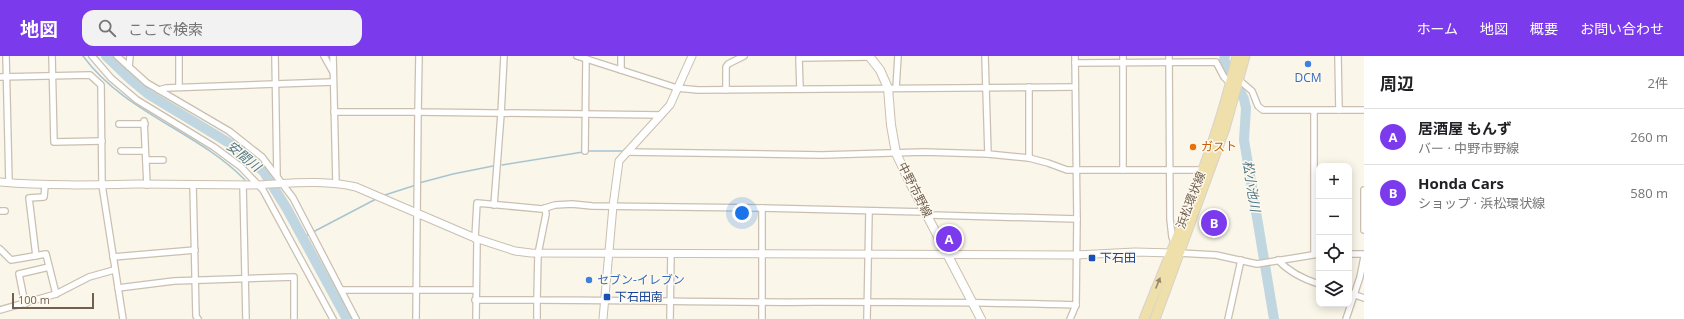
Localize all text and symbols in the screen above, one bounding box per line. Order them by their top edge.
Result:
search box [82,10,362,46]
text: 地図 [20,16,58,42]
icon: search [96,17,118,39]
text: ここで検索 [128,19,203,39]
text: ホーム [1416,19,1458,38]
text: 地図 [1480,19,1508,38]
text: 概要 [1530,19,1558,38]
text: お問い合わせ [1580,19,1664,38]
marker: DCM [1303,59,1313,69]
place label: DCM [1294,69,1322,86]
text: 周辺 [1380,72,1414,95]
text: 2件 [1648,74,1668,92]
text: 居酒屋 もんず [1418,118,1512,138]
text: A [1389,128,1397,146]
text: 260 m [1630,128,1668,146]
water label: 安間川 [223,137,266,177]
place label: ガスト [1201,138,1237,155]
text: バー · 中野市野線 [1418,139,1519,157]
marker: ガスト [1188,142,1198,152]
street label: 中野市野線 [894,159,937,220]
water label: 松小池川 [1239,159,1265,215]
map controls [1316,163,1352,307]
button: + [1316,163,1352,199]
street label: 浜松環状線 [1172,169,1209,231]
text: Honda Cars [1418,173,1504,193]
text: B [1389,184,1397,202]
text: 580 m [1630,184,1668,202]
text: ショップ · 浜松環状線 [1418,194,1545,212]
button: − [1316,199,1352,235]
your location [732,203,752,223]
pin: B [1201,208,1227,238]
pin: A [936,224,962,254]
button: locate [1316,235,1352,271]
place label: 下石田 [1100,249,1136,266]
marker: 下石田 [1087,253,1097,263]
place label: セブン-イレブン [597,271,685,288]
button: layers [1316,271,1352,307]
marker: セブン-イレブン [584,275,594,285]
one-way arrow [1156,276,1162,288]
place label: 下石田南 [615,288,663,305]
scale bar [12,291,94,310]
text: 100 m [18,292,50,307]
marker: 下石田南 [602,292,612,302]

